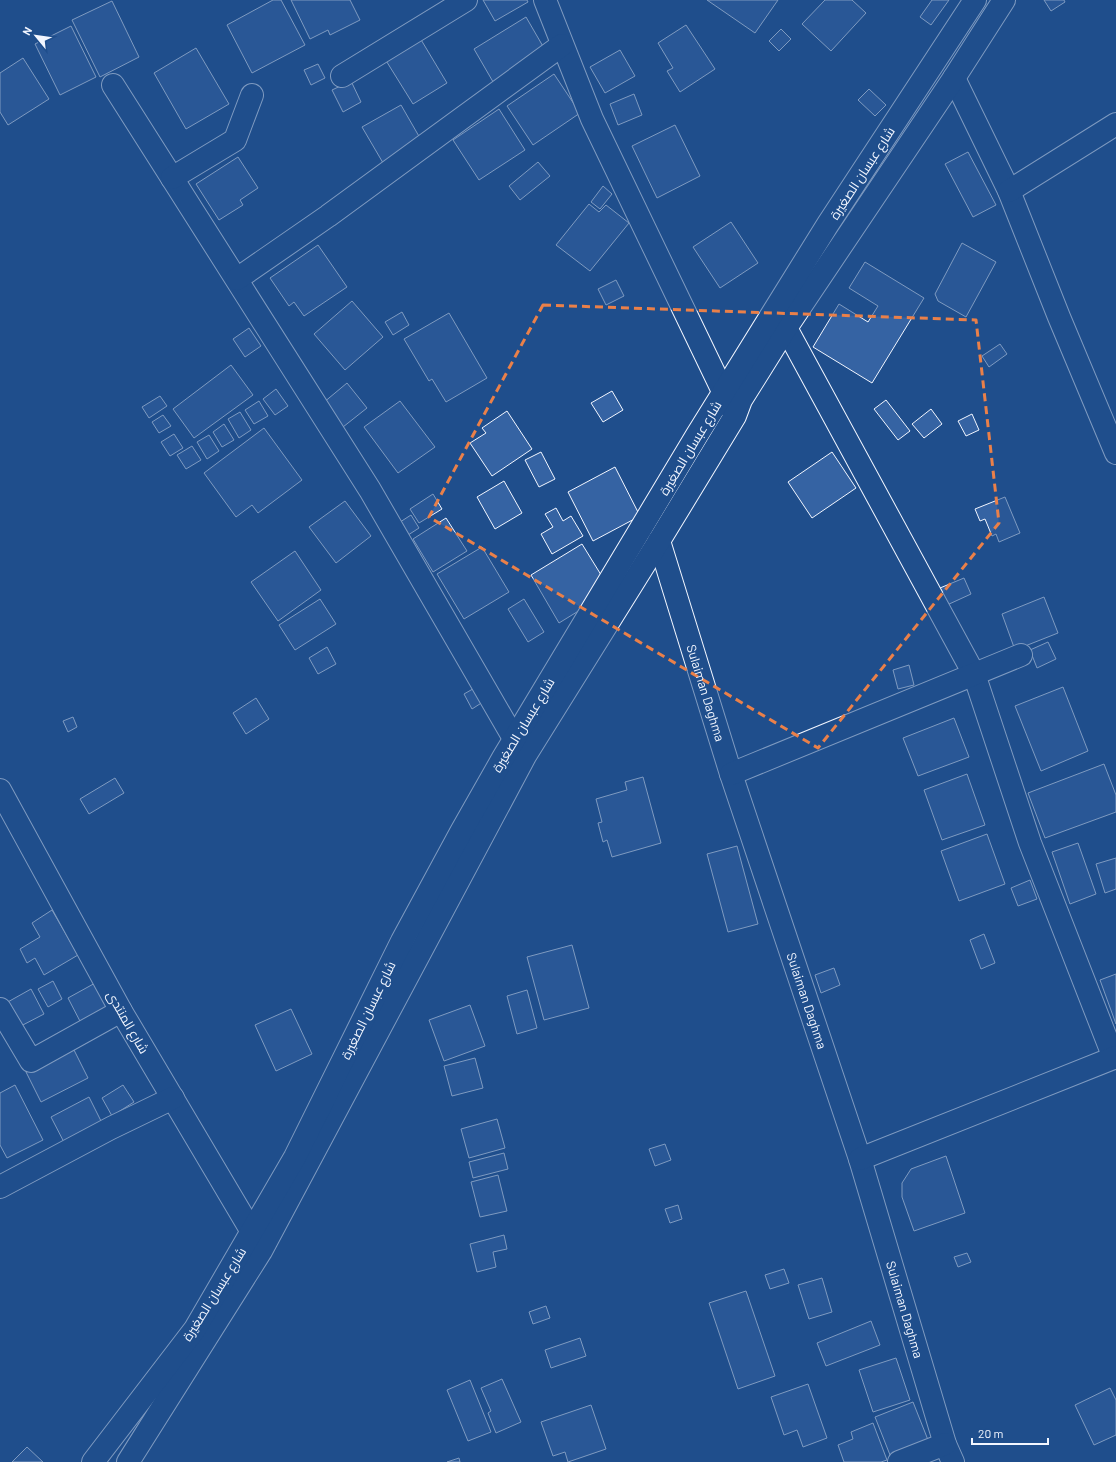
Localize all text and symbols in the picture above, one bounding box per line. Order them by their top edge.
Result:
north arrow [16,16,56,56]
text: N [19,25,34,37]
street label: شارع عبسان الصغيرة [826,124,899,223]
street label: شارع عبسان الصغيرة [656,398,725,499]
street label: Sulaiman Daghma [683,642,728,743]
street label: شارع عبسان الصغيرة [489,675,558,776]
street label: Sulaiman Daghma [783,950,831,1051]
street label: شارع عبسان الصغيرة [337,958,400,1062]
street label: شارع المنتدى [103,988,152,1057]
street label: شارع عبسان الصغيرة [179,1244,250,1344]
street label: Sulaiman Daghma [883,1259,927,1360]
scale bar [972,1420,1048,1446]
text: 20 m [978,1426,1004,1440]

